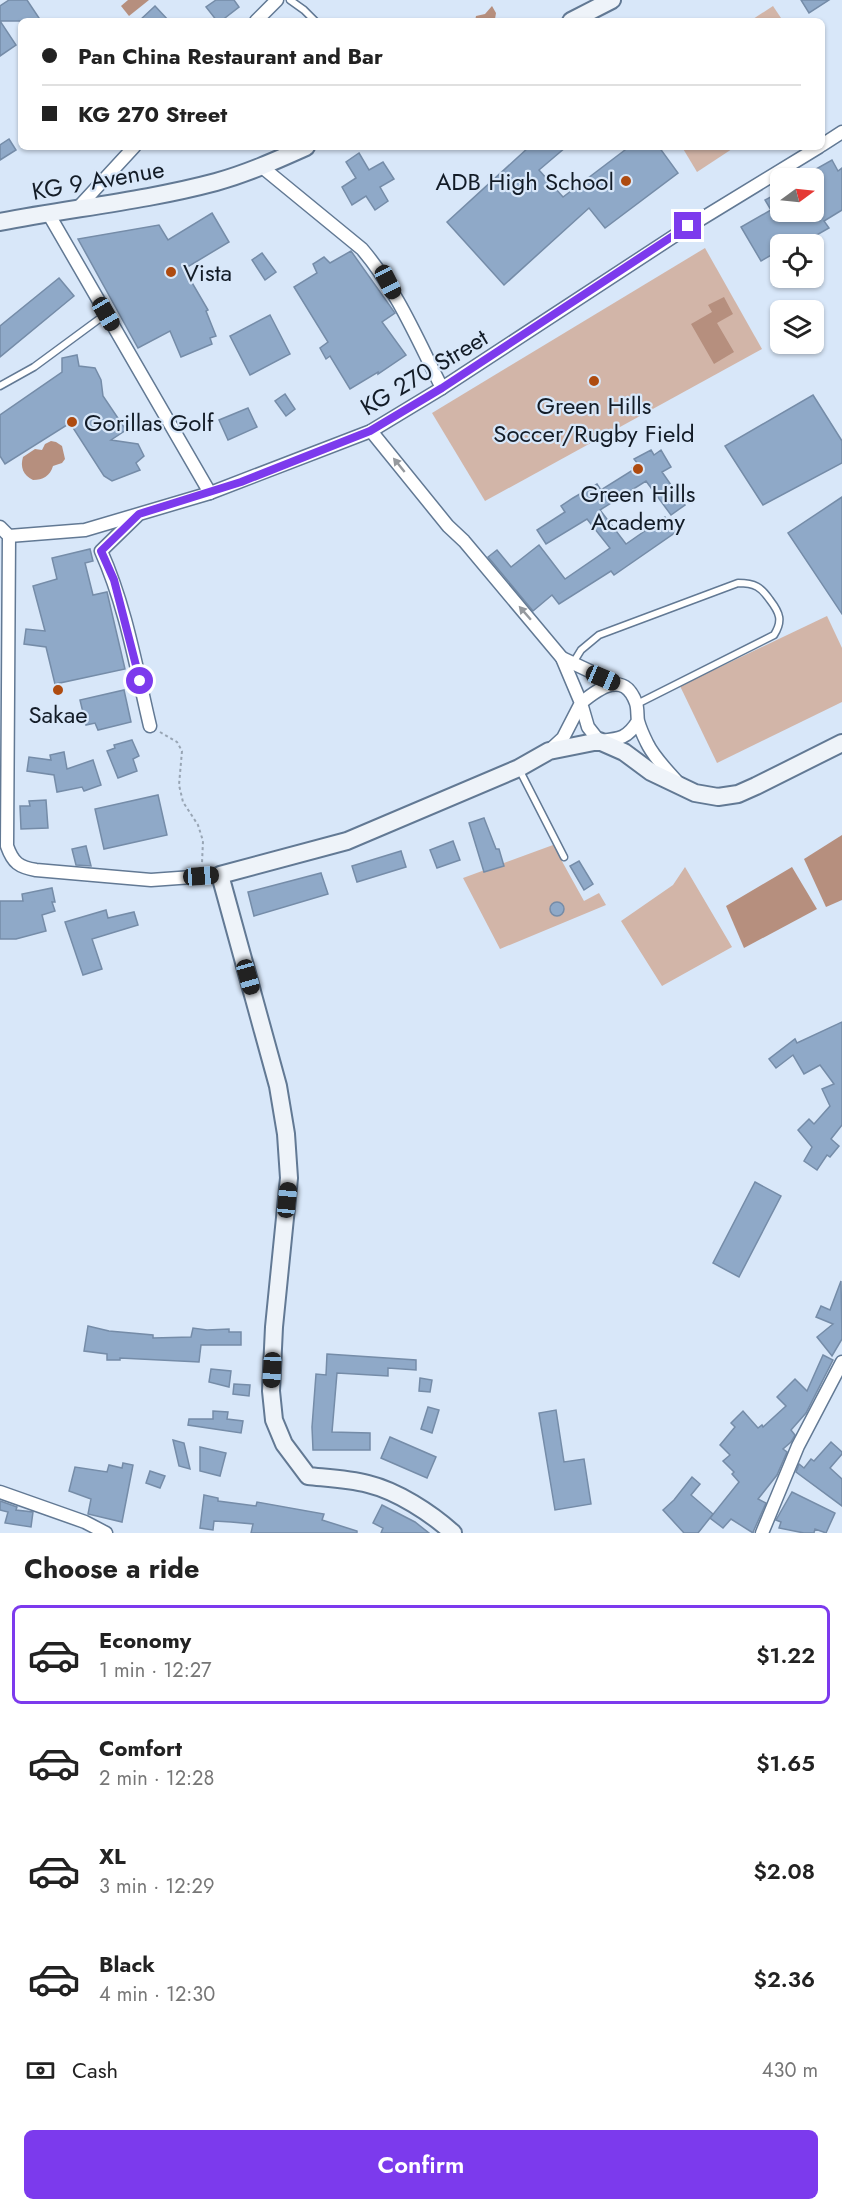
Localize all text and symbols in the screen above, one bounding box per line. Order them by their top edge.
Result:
text: Pan China Restaurant and Bar [78,40,383,72]
text: KG 270 Street [78,98,227,130]
street label: KG 9 Avenue [29,151,167,209]
place label: ADB High School [435,164,614,199]
north arrow [770,168,824,222]
map controls [770,168,824,354]
marker: ADB High School [619,174,633,188]
route end [674,212,701,239]
button: locate [770,234,824,288]
place label: Vista [183,255,232,290]
car [372,262,404,302]
marker: Vista [164,265,178,279]
car [89,294,123,334]
button: layers [770,300,824,354]
street label: KG 270 Street [354,320,495,424]
marker: Green Hills Soccer/Rugby Field [587,374,601,388]
place label: Green Hills Soccer/Rugby Field [493,388,695,451]
place label: Gorillas Golf [84,405,215,440]
marker: Gorillas Golf [65,415,79,429]
one-way arrow [392,457,405,473]
marker: Green Hills Academy [631,462,645,476]
place label: Green Hills Academy [580,476,696,539]
one-way arrow [519,606,532,621]
car [583,663,623,693]
route start [126,667,153,694]
marker: Sakae [51,683,65,697]
place label: Sakae [28,697,88,732]
car [182,866,220,886]
car [234,957,262,997]
car [276,1181,298,1219]
car [262,1352,282,1388]
text: Choose a ride [24,1549,199,1588]
text: Economy [99,1624,191,1656]
icon: car [27,1628,81,1682]
text: $1.22 [756,1639,815,1671]
text: 1 min · 12:27 [99,1656,212,1685]
text: Comfort [99,1732,182,1764]
icon: car [27,1736,81,1790]
text: $1.65 [756,1747,815,1779]
text: 2 min · 12:28 [99,1764,214,1793]
text: XL [99,1840,126,1872]
icon: car [27,1844,81,1898]
text: $2.08 [753,1855,815,1887]
text: 3 min · 12:29 [99,1872,215,1901]
text: Black [99,1948,155,1980]
icon: car [27,1952,81,2006]
text: $2.36 [754,1963,815,1995]
text: 4 min · 12:30 [99,1980,215,2009]
icon: cash [24,2054,57,2087]
text: Cash [72,2054,118,2086]
text: 430 m [762,2056,818,2085]
button: Confirm [24,2130,818,2199]

